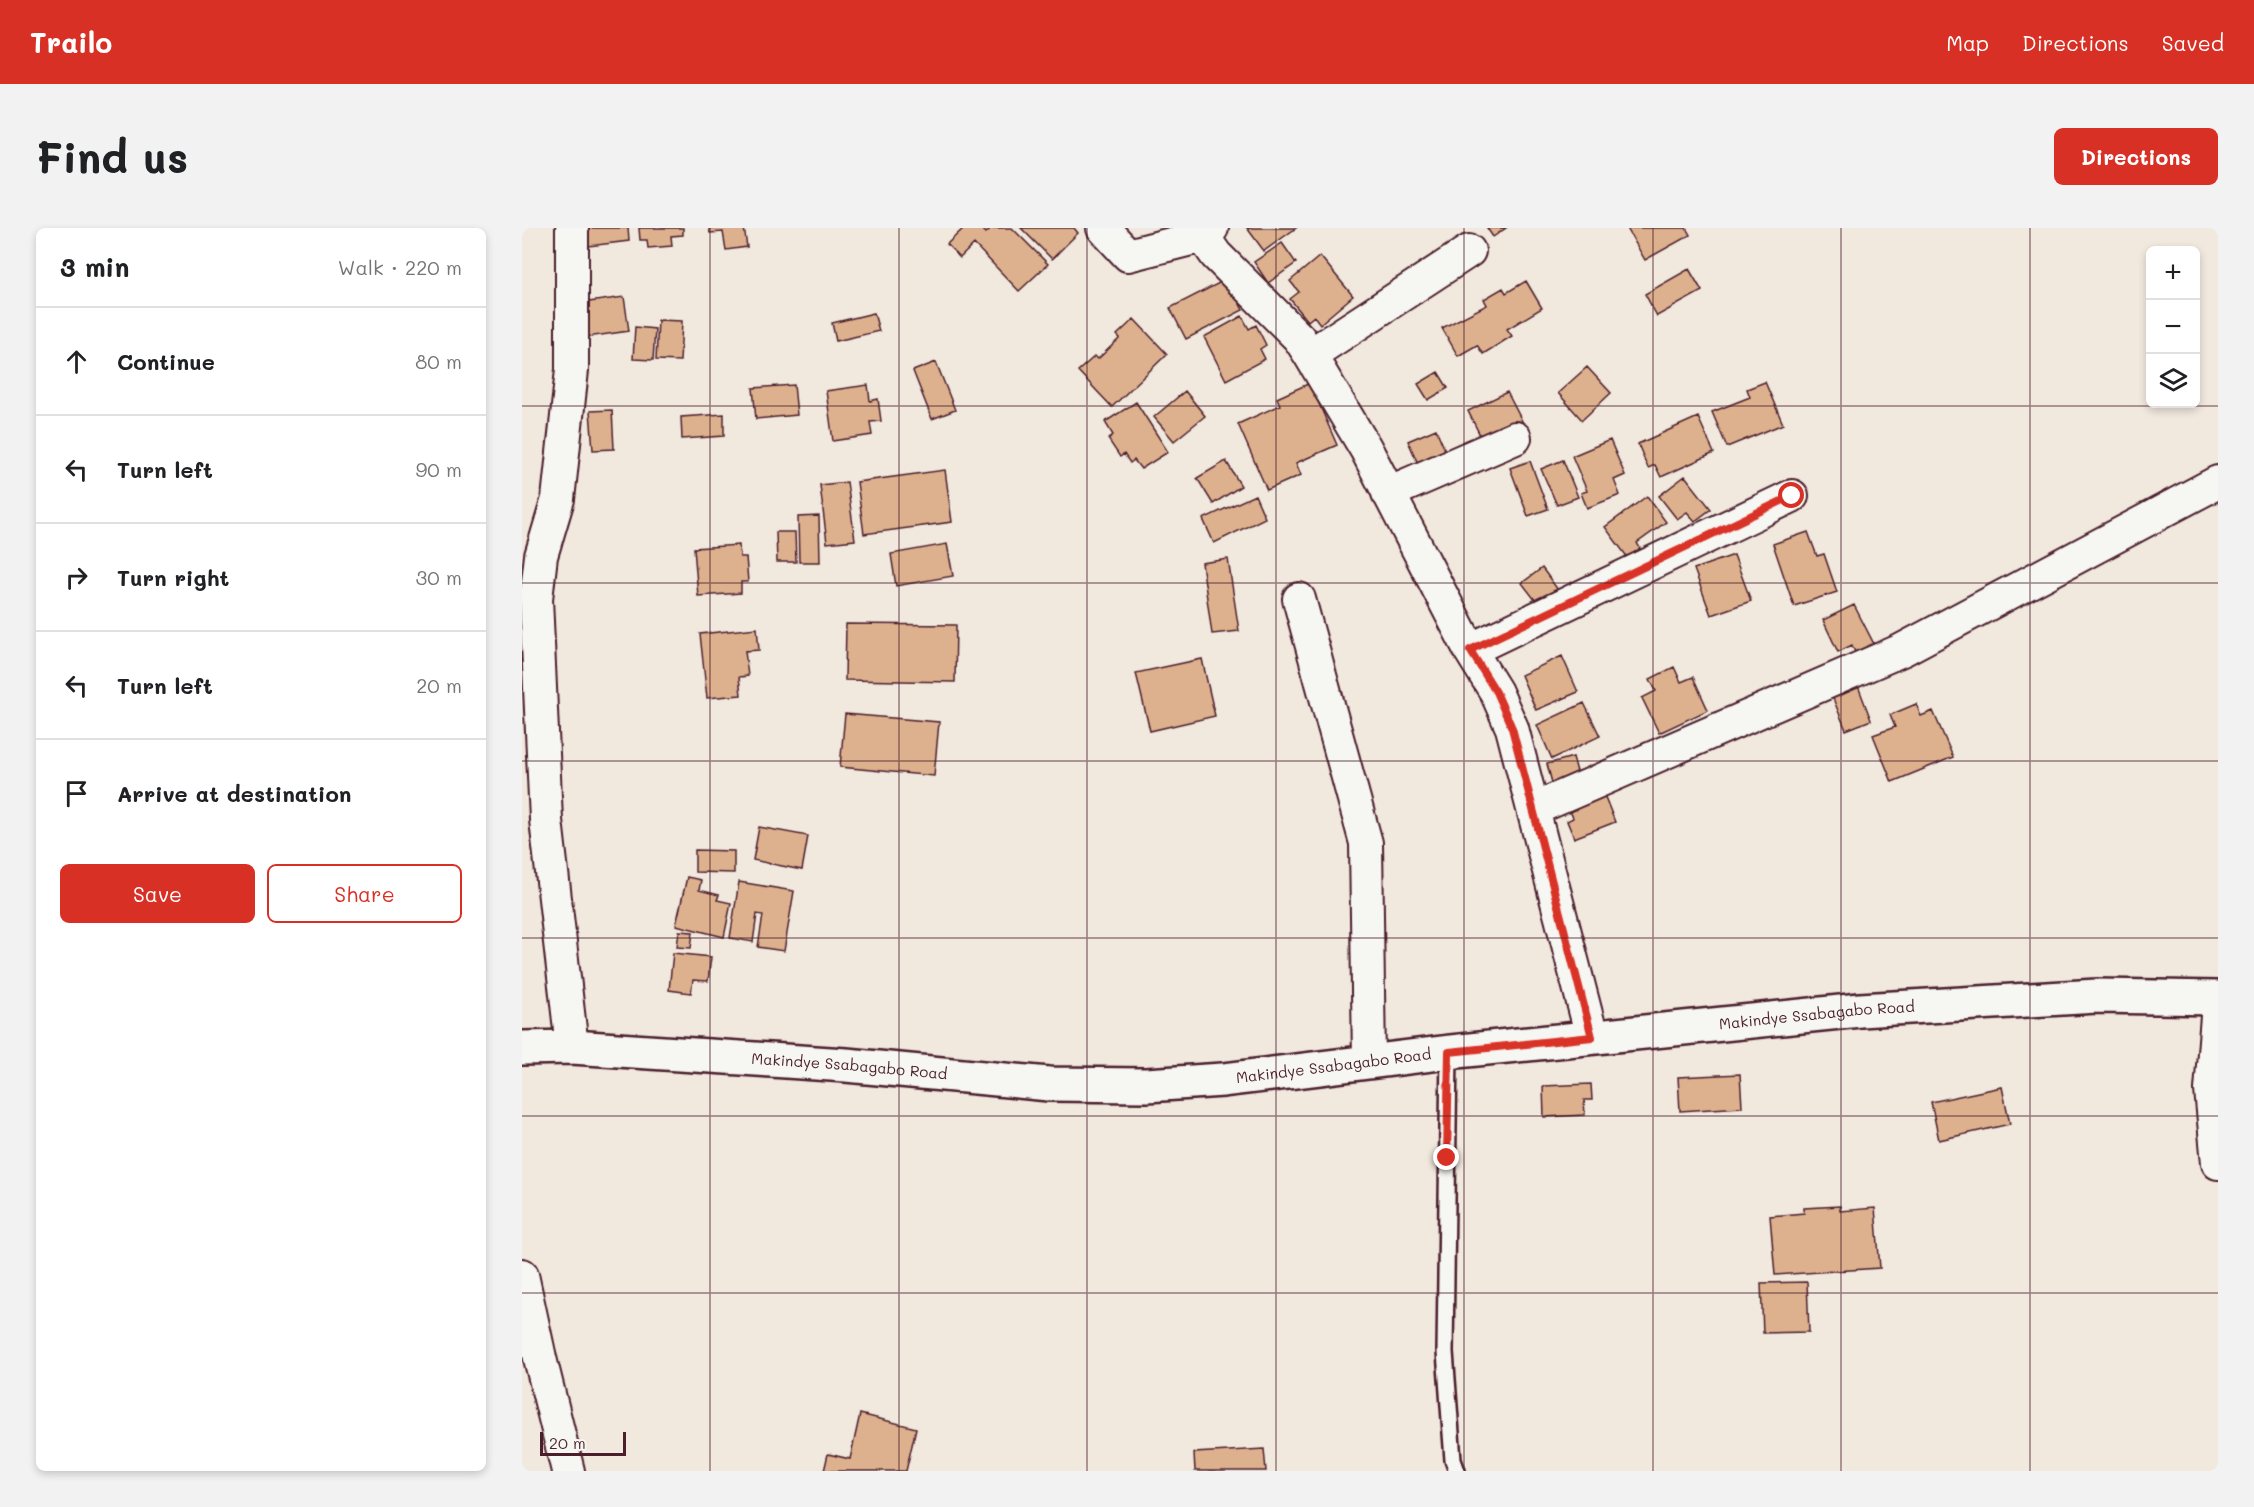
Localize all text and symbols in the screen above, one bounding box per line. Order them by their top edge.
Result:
text: Trailo [30,24,112,60]
text: Map [1946,29,1989,56]
text: Directions [2022,29,2129,56]
text: Saved [2162,29,2224,56]
button: Directions [2054,128,2218,185]
text: Find us [36,129,188,184]
map controls [2146,246,2200,408]
button: + [2146,246,2200,300]
text: 3 min [60,250,129,284]
text: Walk · 220 m [338,254,462,280]
button: − [2146,300,2200,354]
icon: ahead [60,345,93,378]
text: Continue [117,347,215,376]
text: 80 m [415,348,462,374]
button: layers [2146,354,2200,408]
icon: left [60,453,93,486]
text: Turn left [117,455,213,484]
text: 90 m [416,456,462,482]
route start [1778,482,1804,508]
icon: right [60,561,93,594]
text: Turn right [117,563,229,592]
text: 30 m [416,564,462,590]
icon: left [60,669,93,702]
text: Turn left [117,671,213,700]
text: 20 m [416,672,462,698]
icon: arrive [60,777,93,810]
text: Arrive at destination [117,779,352,808]
button: Save [60,864,255,923]
button: Share [267,864,462,923]
street label: Makindye Ssabagabo Road [1718,996,1915,1033]
street label: Makindye Ssabagabo Road [1235,1043,1432,1087]
street label: Makindye Ssabagabo Road [751,1048,948,1083]
route end [1433,1144,1459,1170]
scale bar [540,1429,626,1456]
text: 20 m [549,1432,586,1453]

